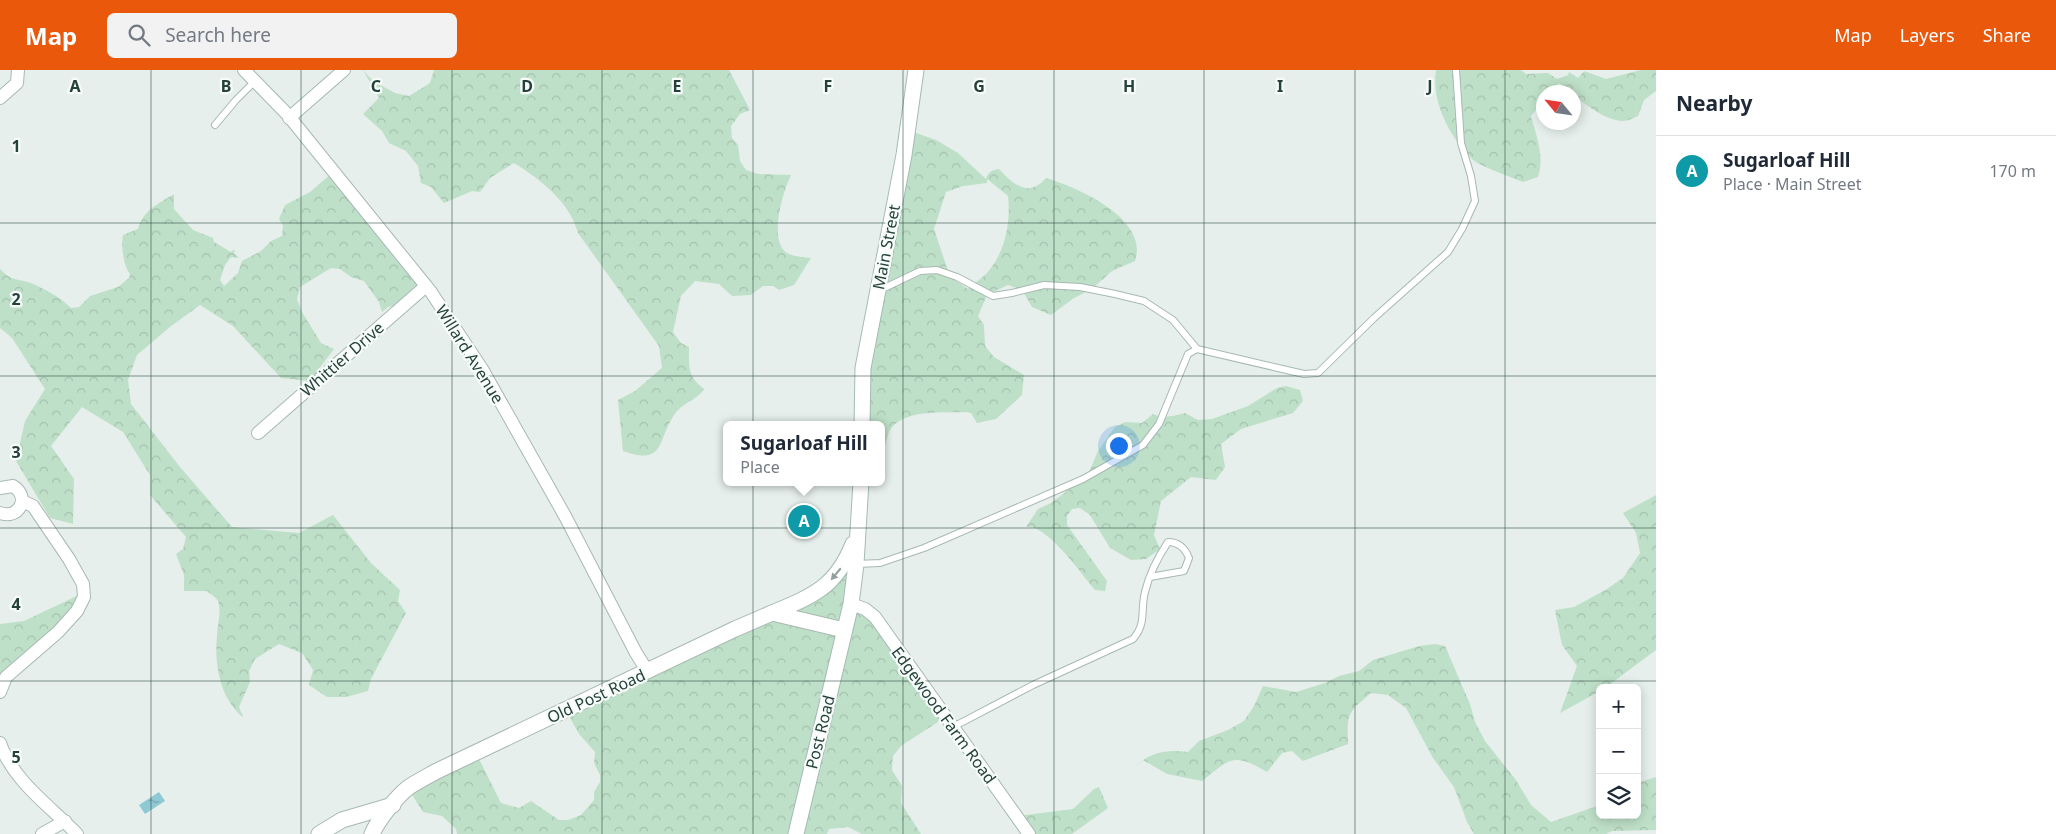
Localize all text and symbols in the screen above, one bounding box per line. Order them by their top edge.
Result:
search box [107,13,457,58]
text: Map [25,19,77,52]
icon: search [125,21,153,49]
text: Search here [165,22,271,48]
text: Map [1834,23,1872,47]
text: Layers [1900,23,1955,47]
text: Share [1983,23,2031,47]
text: A [69,75,81,97]
text: B [221,75,231,97]
text: C [371,75,381,97]
text: D [521,75,533,97]
text: E [673,75,682,97]
text: F [824,75,832,97]
text: G [973,75,985,97]
text: H [1123,75,1135,97]
text: I [1277,75,1283,97]
text: J [1425,75,1433,97]
north arrow [1536,85,1581,130]
text: Nearby [1676,89,1752,117]
text: 1 [11,135,21,157]
text: Sugarloaf Hill [1723,147,1850,173]
text: A [1686,160,1698,182]
text: 170 m [1989,160,2036,182]
text: Place · Main Street [1723,173,1861,195]
street label: Main Street [867,202,905,291]
text: 2 [11,288,21,310]
street label: Willard Avenue [431,300,509,408]
street label: Whittier Drive [296,317,388,401]
popup [723,421,885,486]
text: Sugarloaf Hill [740,430,868,456]
your location [1106,433,1132,459]
text: 3 [11,441,21,463]
text: Place [740,456,780,478]
pin: A [788,502,820,540]
one-way arrow [831,568,842,581]
text: 4 [11,593,21,615]
street label: Edgewood Farm Road [887,642,1001,788]
street label: Old Post Road [543,664,649,728]
map controls [1596,684,1641,819]
button: + [1596,684,1641,729]
street label: Post Road [800,693,840,771]
button: − [1596,729,1641,774]
text: 5 [11,746,21,768]
button: layers [1596,774,1641,819]

